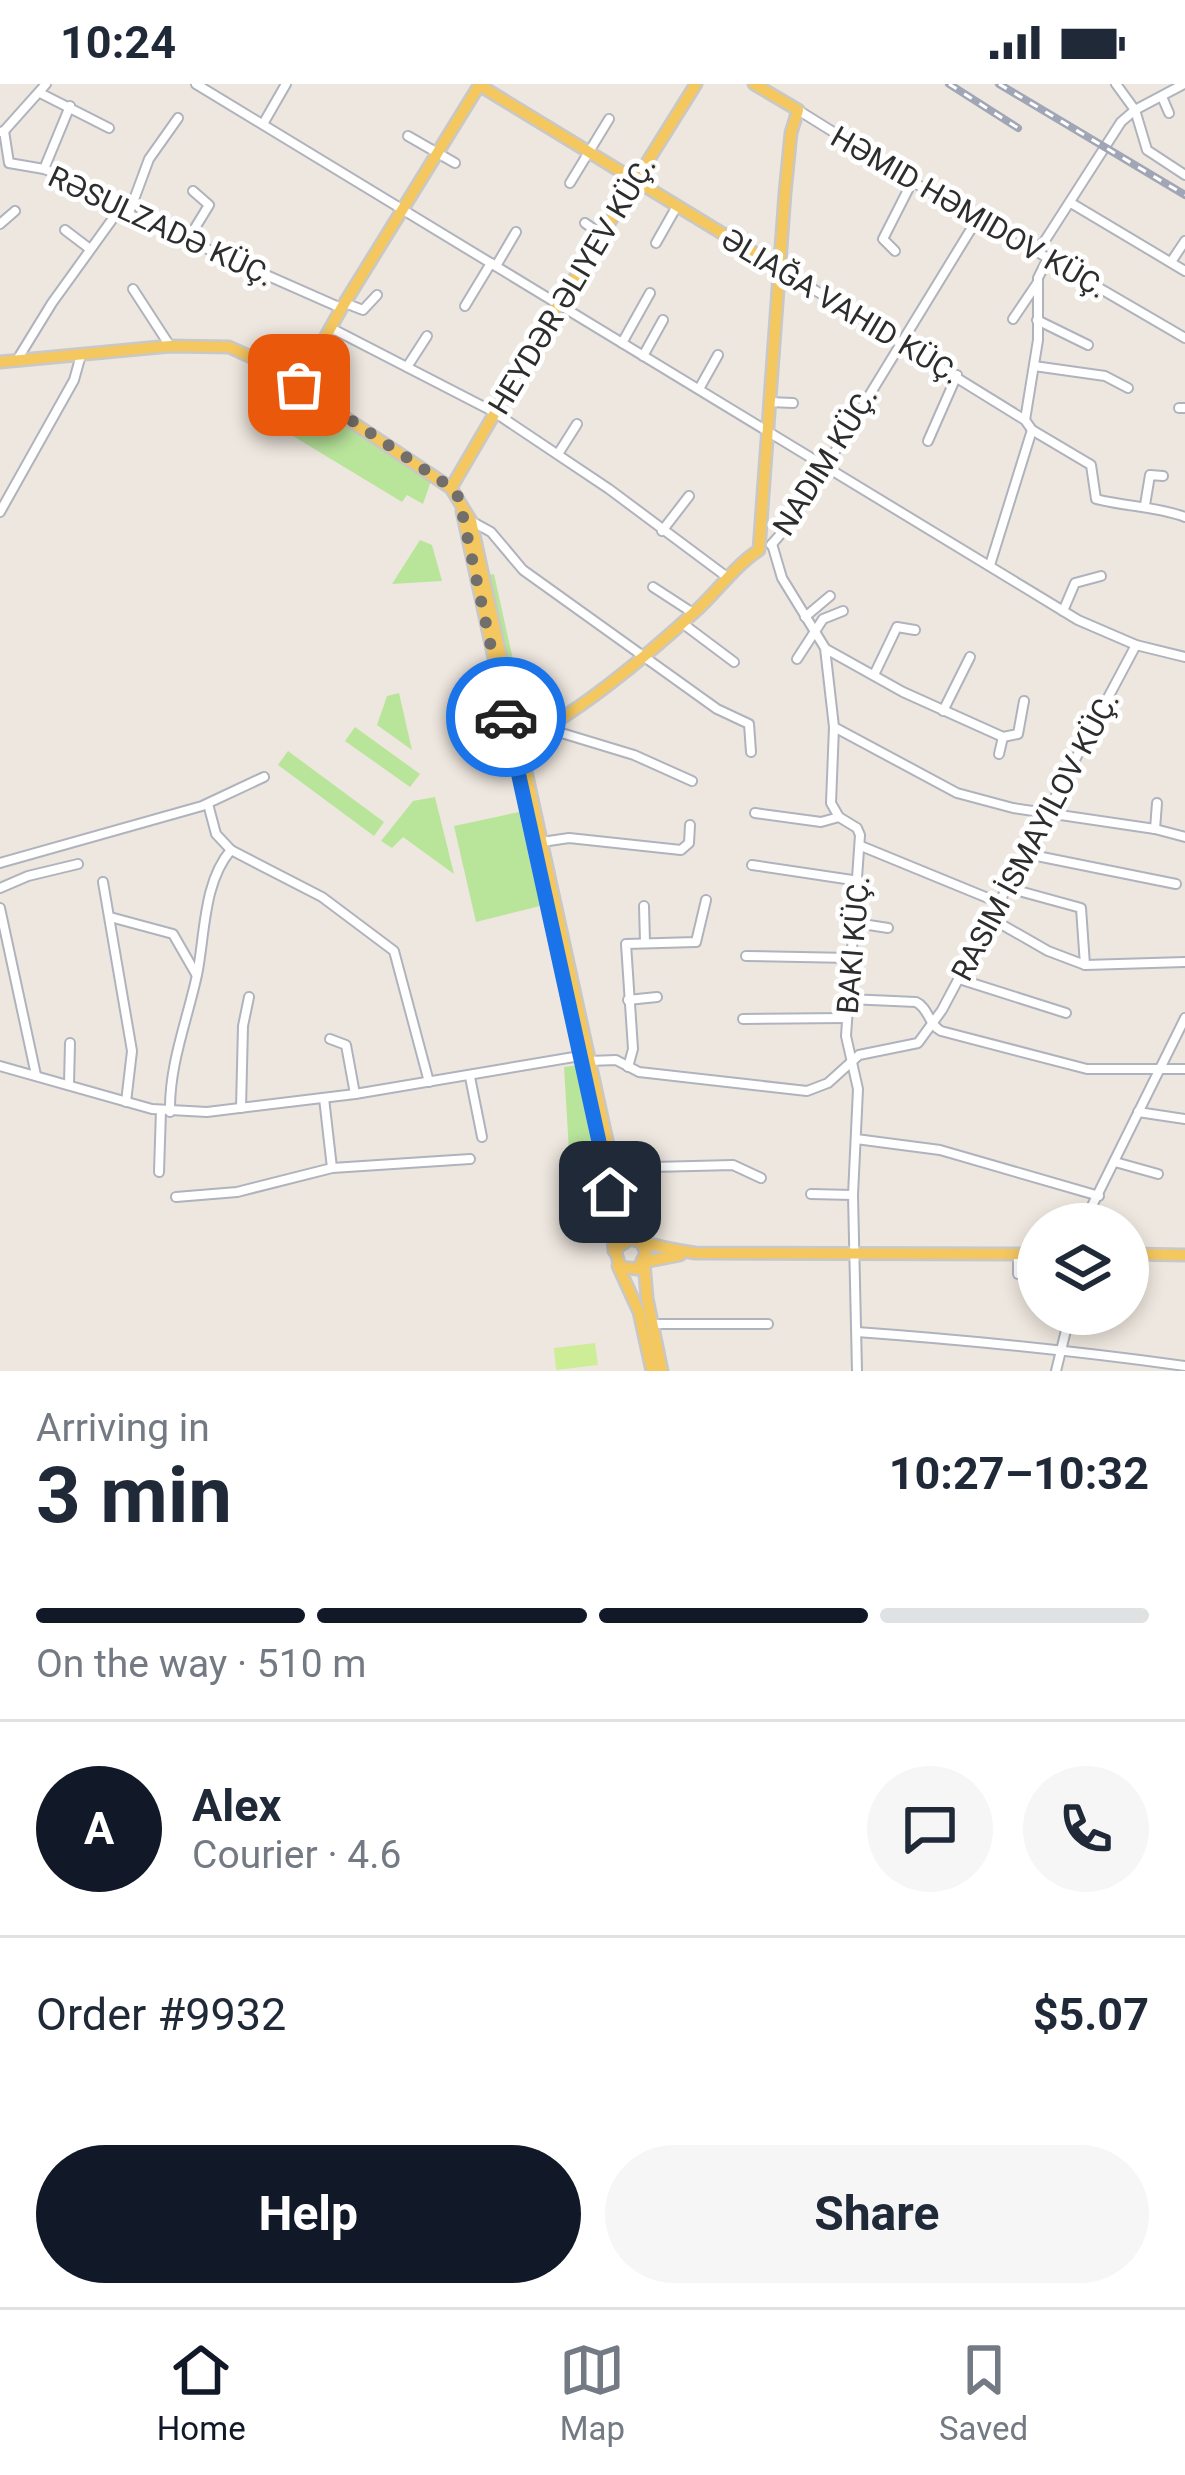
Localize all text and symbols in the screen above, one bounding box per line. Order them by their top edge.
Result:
text: 10:24 [60,16,176,69]
street label: HƏMID HƏMIDOV KÜÇ. [825,119,1113,305]
street label: HEYDƏR ƏLIYEV KÜÇ. [481,150,663,420]
street label: RƏSULZADƏ KÜÇ. [43,159,279,293]
street label: ƏLIAĞA VAHID KÜÇ. [715,221,967,391]
pin [248,334,350,436]
icon: bag [266,352,332,418]
street label: NADIM KÜÇ. [766,380,884,542]
courier [446,657,566,777]
icon: car [473,684,539,750]
street label: RASIM İSMAYILOV KÜÇ. [944,686,1126,986]
street label: BAKI KÜÇ. [830,875,876,1015]
pin [559,1141,661,1243]
icon: home [577,1159,643,1225]
map controls [1017,1203,1149,1335]
button: layers [1017,1203,1149,1335]
text: Arriving in [36,1405,210,1451]
text: 10:27–10:32 [889,1447,1149,1500]
text: 3 min [36,1450,232,1541]
text: On the way · 510 m [36,1641,367,1687]
button: chat [867,1766,993,1892]
button: phone [1023,1766,1149,1892]
text: Alex [192,1779,281,1832]
text: A [84,1802,114,1855]
text: Courier · 4.6 [192,1832,401,1878]
text: Order #9932 [36,1988,286,2041]
text: $5.07 [1033,1988,1149,2041]
button: Help [36,2145,581,2283]
button: Share [605,2145,1149,2283]
tab: Home [157,2337,246,2448]
tab: Map [559,2337,625,2448]
tab: Saved [939,2337,1028,2448]

